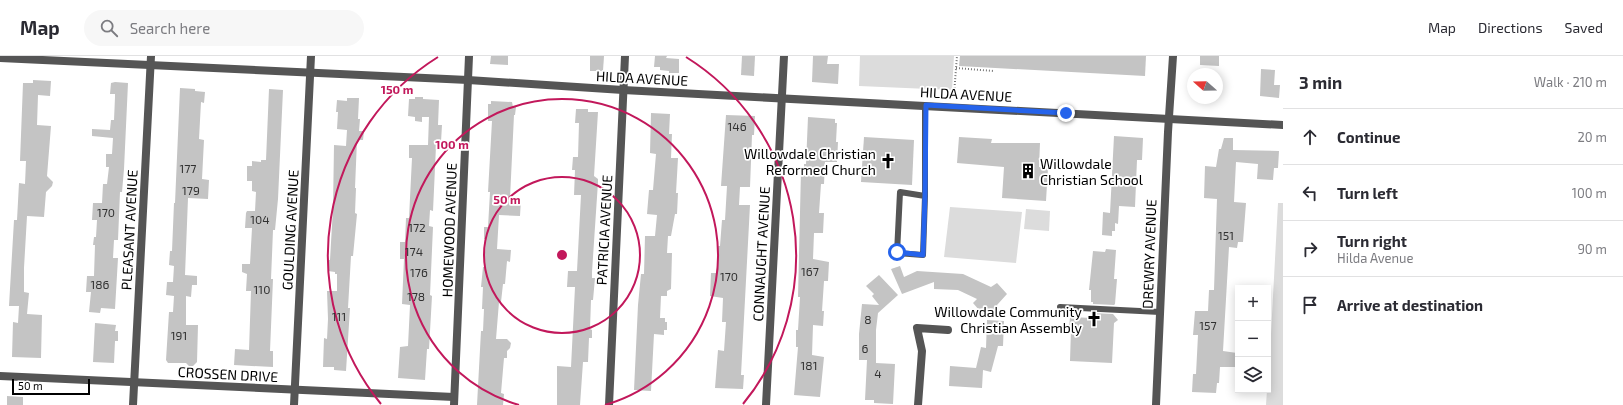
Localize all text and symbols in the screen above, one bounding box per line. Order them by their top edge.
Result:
search box [84,10,364,46]
text: Map [20,16,60,39]
icon: search [98,17,120,39]
text: Search here [130,19,210,37]
text: Map [1428,19,1456,36]
text: Directions [1478,19,1543,36]
text: Saved [1565,19,1603,36]
street label: HILDA AVENUE [595,67,689,89]
north arrow [1187,68,1223,104]
text: 3 min [1299,72,1342,92]
text: Walk · 210 m [1534,74,1607,90]
text: 150 m [381,82,413,96]
street label: HILDA AVENUE [919,83,1013,105]
route end [1057,104,1075,122]
house number: 146 [727,119,747,133]
icon: ahead [1299,126,1321,148]
text: Continue [1337,128,1400,146]
text: 20 m [1578,129,1607,145]
text: 100 m [435,137,469,151]
place label: Willowdale Christian Reformed Church [744,145,876,178]
church icon: Willowdale Christian Reformed Church [879,152,897,170]
place label: Willowdale Christian School [1040,155,1144,188]
house number: 177 [179,161,197,175]
street label: HOMEWOOD AVENUE [438,162,460,298]
building icon: Willowdale Christian School [1019,162,1037,180]
street label: PLEASANT AVENUE [117,169,141,291]
street label: GOULDING AVENUE [278,169,302,291]
street label: PATRICIA AVENUE [593,174,615,286]
icon: left [1299,182,1321,204]
house number: 179 [182,183,200,197]
text: Turn left [1337,184,1398,202]
text: 100 m [1572,185,1607,201]
street label: CONNAUGHT AVENUE [749,186,773,322]
text: 50 m [493,192,521,206]
street label: DREWRY AVENUE [1139,199,1159,309]
house number: 170 [97,205,115,219]
house number: 104 [250,212,270,226]
house number: 172 [408,220,426,234]
house number: 151 [1218,228,1234,242]
text: Turn right [1337,232,1407,250]
icon: right [1299,238,1321,260]
text: 90 m [1577,241,1607,257]
route start [888,243,906,261]
house number: 174 [405,244,423,258]
centre of rings [555,248,569,262]
text: Hilda Avenue [1337,250,1414,266]
house number: 167 [801,264,819,278]
house number: 176 [410,265,428,279]
house number: 170 [720,269,738,283]
house number: 186 [91,277,110,291]
house number: 110 [254,282,270,296]
map controls [1235,285,1271,393]
button: + [1235,285,1271,321]
house number: 178 [407,289,425,303]
icon: arrive [1299,294,1321,316]
text: Arrive at destination [1337,296,1483,314]
place label: Willowdale Community Christian Assembly [934,303,1083,336]
house number: 111 [332,309,346,323]
church icon: Willowdale Community Christian Assembly [1085,310,1103,328]
house number: 8 [864,312,872,326]
house number: 157 [1199,318,1217,332]
button: − [1235,321,1271,357]
house number: 191 [171,328,187,342]
house number: 6 [862,341,869,355]
button: layers [1235,357,1271,393]
house number: 181 [801,358,817,372]
street label: CROSSEN DRIVE [177,363,279,385]
house number: 4 [874,366,882,380]
scale bar [12,377,90,396]
text: 50 m [18,379,43,392]

